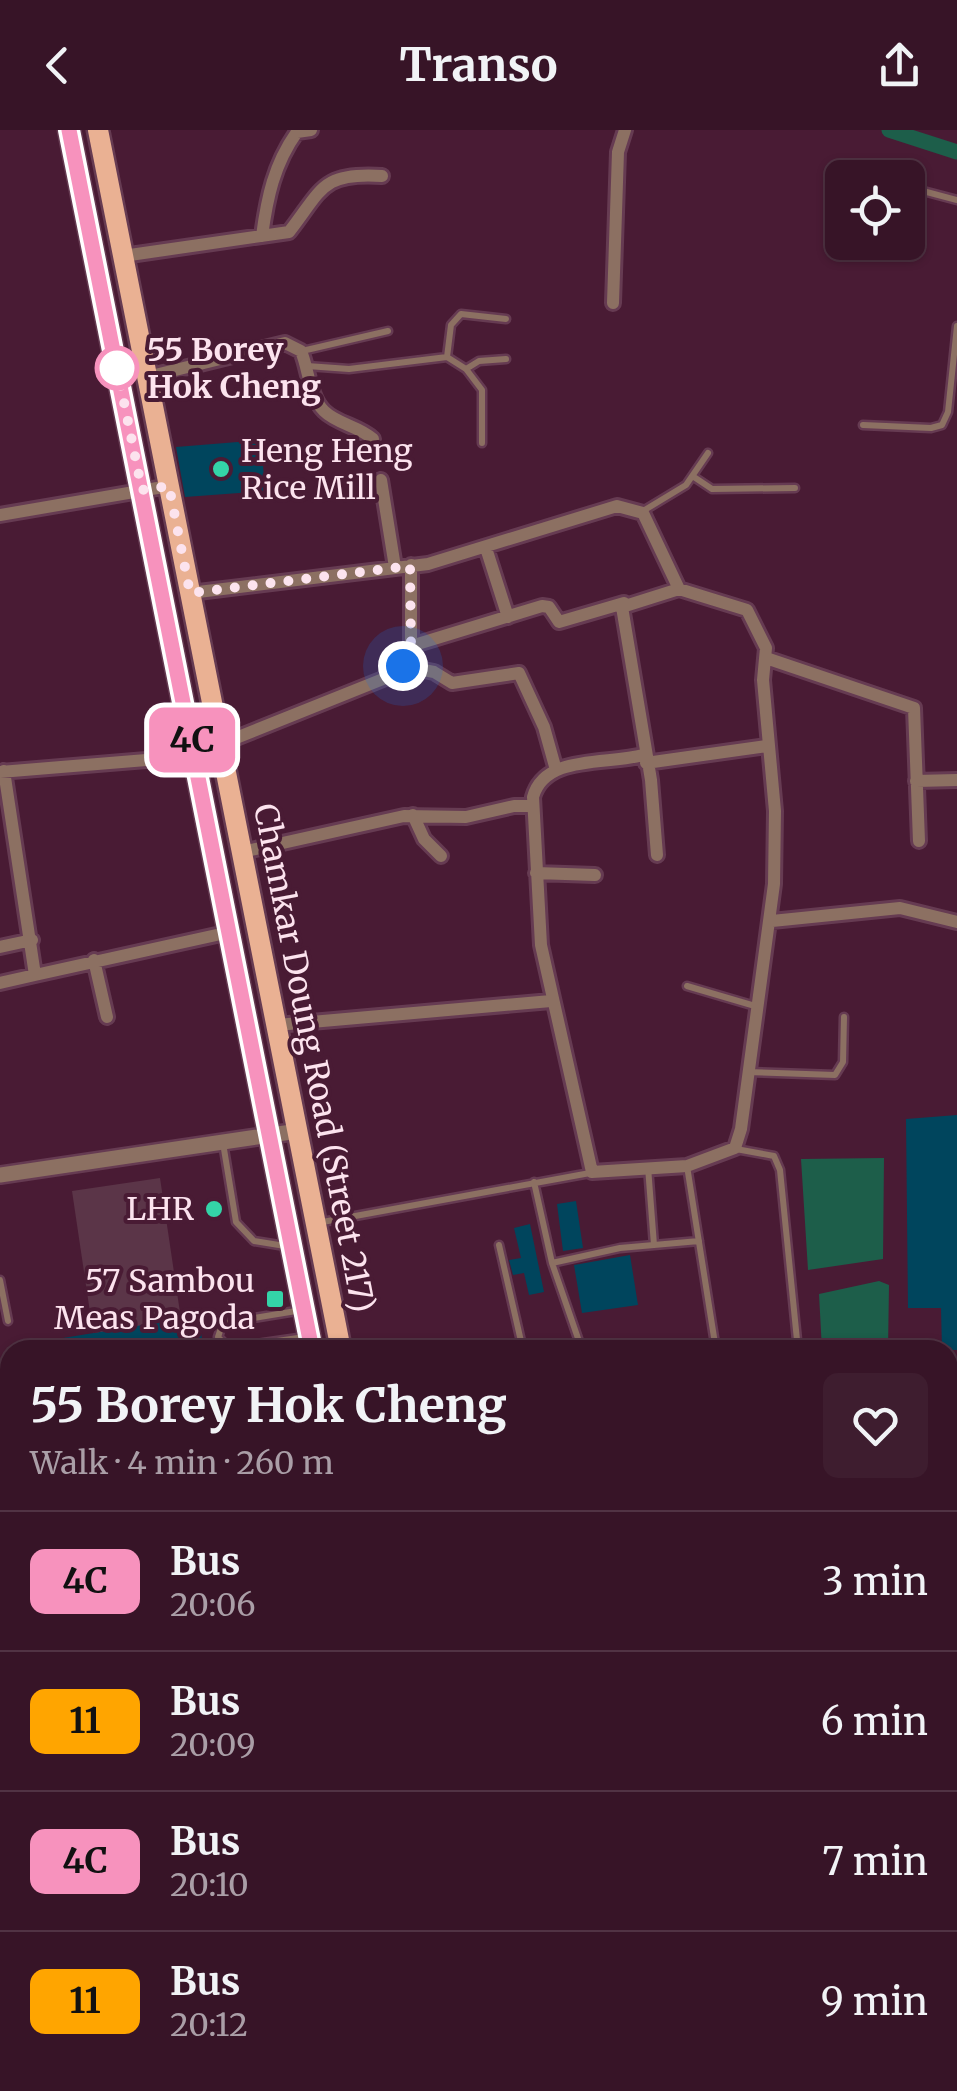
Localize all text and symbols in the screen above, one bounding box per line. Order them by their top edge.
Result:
text: Transo [399,37,558,93]
icon: back [30,38,85,93]
icon: share [872,38,927,93]
map controls [825,160,925,260]
button: locate [825,160,925,260]
place label: 55 Borey Hok Cheng [147,330,321,407]
marker: 55 Borey Hok Cheng [96,347,138,389]
place label: Heng Heng Rice Mill [241,431,413,508]
marker: Heng Heng Rice Mill [210,458,232,480]
your location [378,641,428,691]
line badge: 4C [147,708,237,772]
text: 4C [169,718,215,762]
street label: Chamkar Doung Road (Street 217) [245,800,383,1316]
place label: LHR [126,1189,195,1229]
marker: LHR [203,1198,225,1220]
place label: 57 Sambou Meas Pagoda [54,1261,255,1338]
marker: 57 Sambou Meas Pagoda [264,1288,286,1310]
button: heart [823,1373,928,1478]
text: 55 Borey Hok Cheng [30,1375,507,1435]
text: Walk · 4 min · 260 m [30,1443,334,1483]
text: Bus [170,1538,240,1585]
text: 3 min [822,1558,928,1605]
text: 4C [62,1559,108,1603]
text: 20:06 [170,1585,256,1625]
text: Bus [170,1678,240,1725]
text: 6 min [821,1698,928,1745]
text: 11 [69,1699,101,1743]
text: 20:09 [170,1725,256,1765]
text: Bus [170,1818,240,1865]
text: 7 min [822,1838,928,1885]
text: 4C [62,1839,108,1883]
text: 20:10 [170,1865,249,1905]
text: Bus [170,1958,240,2005]
text: 9 min [821,1978,928,2025]
text: 11 [69,1979,101,2023]
text: 20:12 [170,2005,248,2045]

